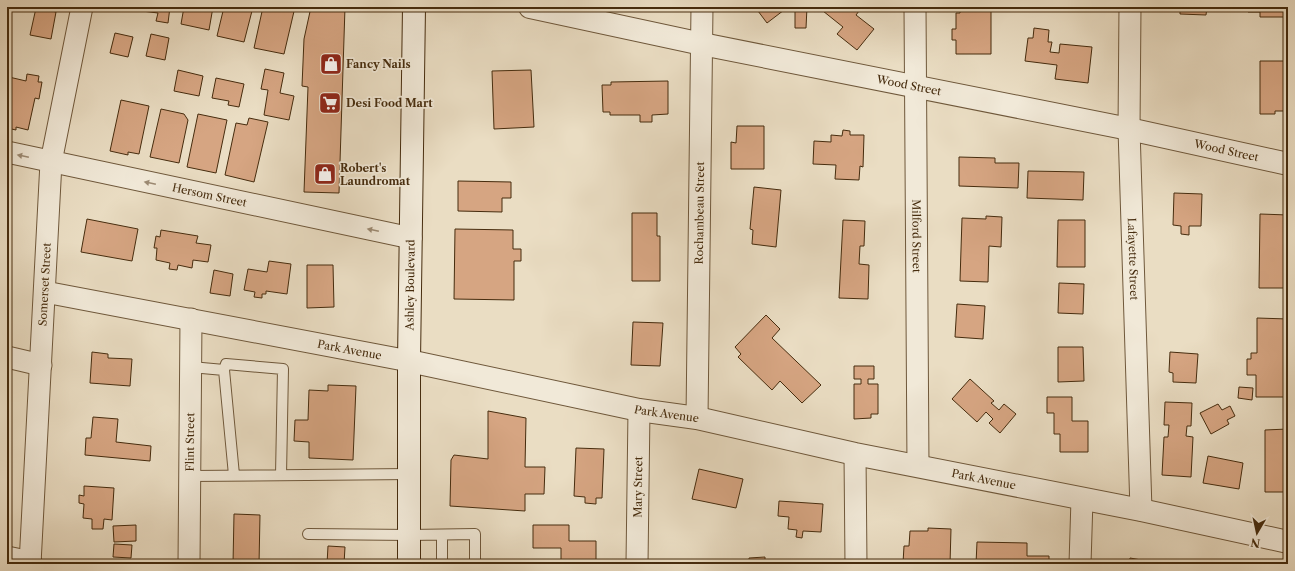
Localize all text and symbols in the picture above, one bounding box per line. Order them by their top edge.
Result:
shop icon: Fancy Nails [318,51,344,77]
place label: Fancy Nails [346,57,411,71]
street label: Wood Street [875,72,943,98]
supermarket icon: Desi Food Mart [317,90,343,116]
place label: Desi Food Mart [346,96,433,110]
street label: Wood Street [1192,136,1260,164]
one-way arrow [17,152,29,158]
shop icon: Robert's Laundromat [312,161,338,187]
place label: Robert's Laundromat [340,161,411,188]
street label: Rochambeau Street [692,161,707,265]
one-way arrow [144,179,156,185]
street label: Hersom Street [171,180,248,210]
street label: Milford Street [909,199,924,273]
street label: Lafayette Street [1125,217,1141,301]
one-way arrow [367,227,379,233]
street label: Ashley Boulevard [402,239,418,332]
street label: Somerset Street [35,242,54,326]
street label: Park Avenue [316,337,383,363]
street label: Park Avenue [633,402,700,425]
street label: Flint Street [183,412,197,471]
street label: Mary Street [631,456,645,518]
street label: Park Avenue [950,466,1017,492]
north arrow [1237,513,1277,553]
text: N [1249,535,1261,551]

